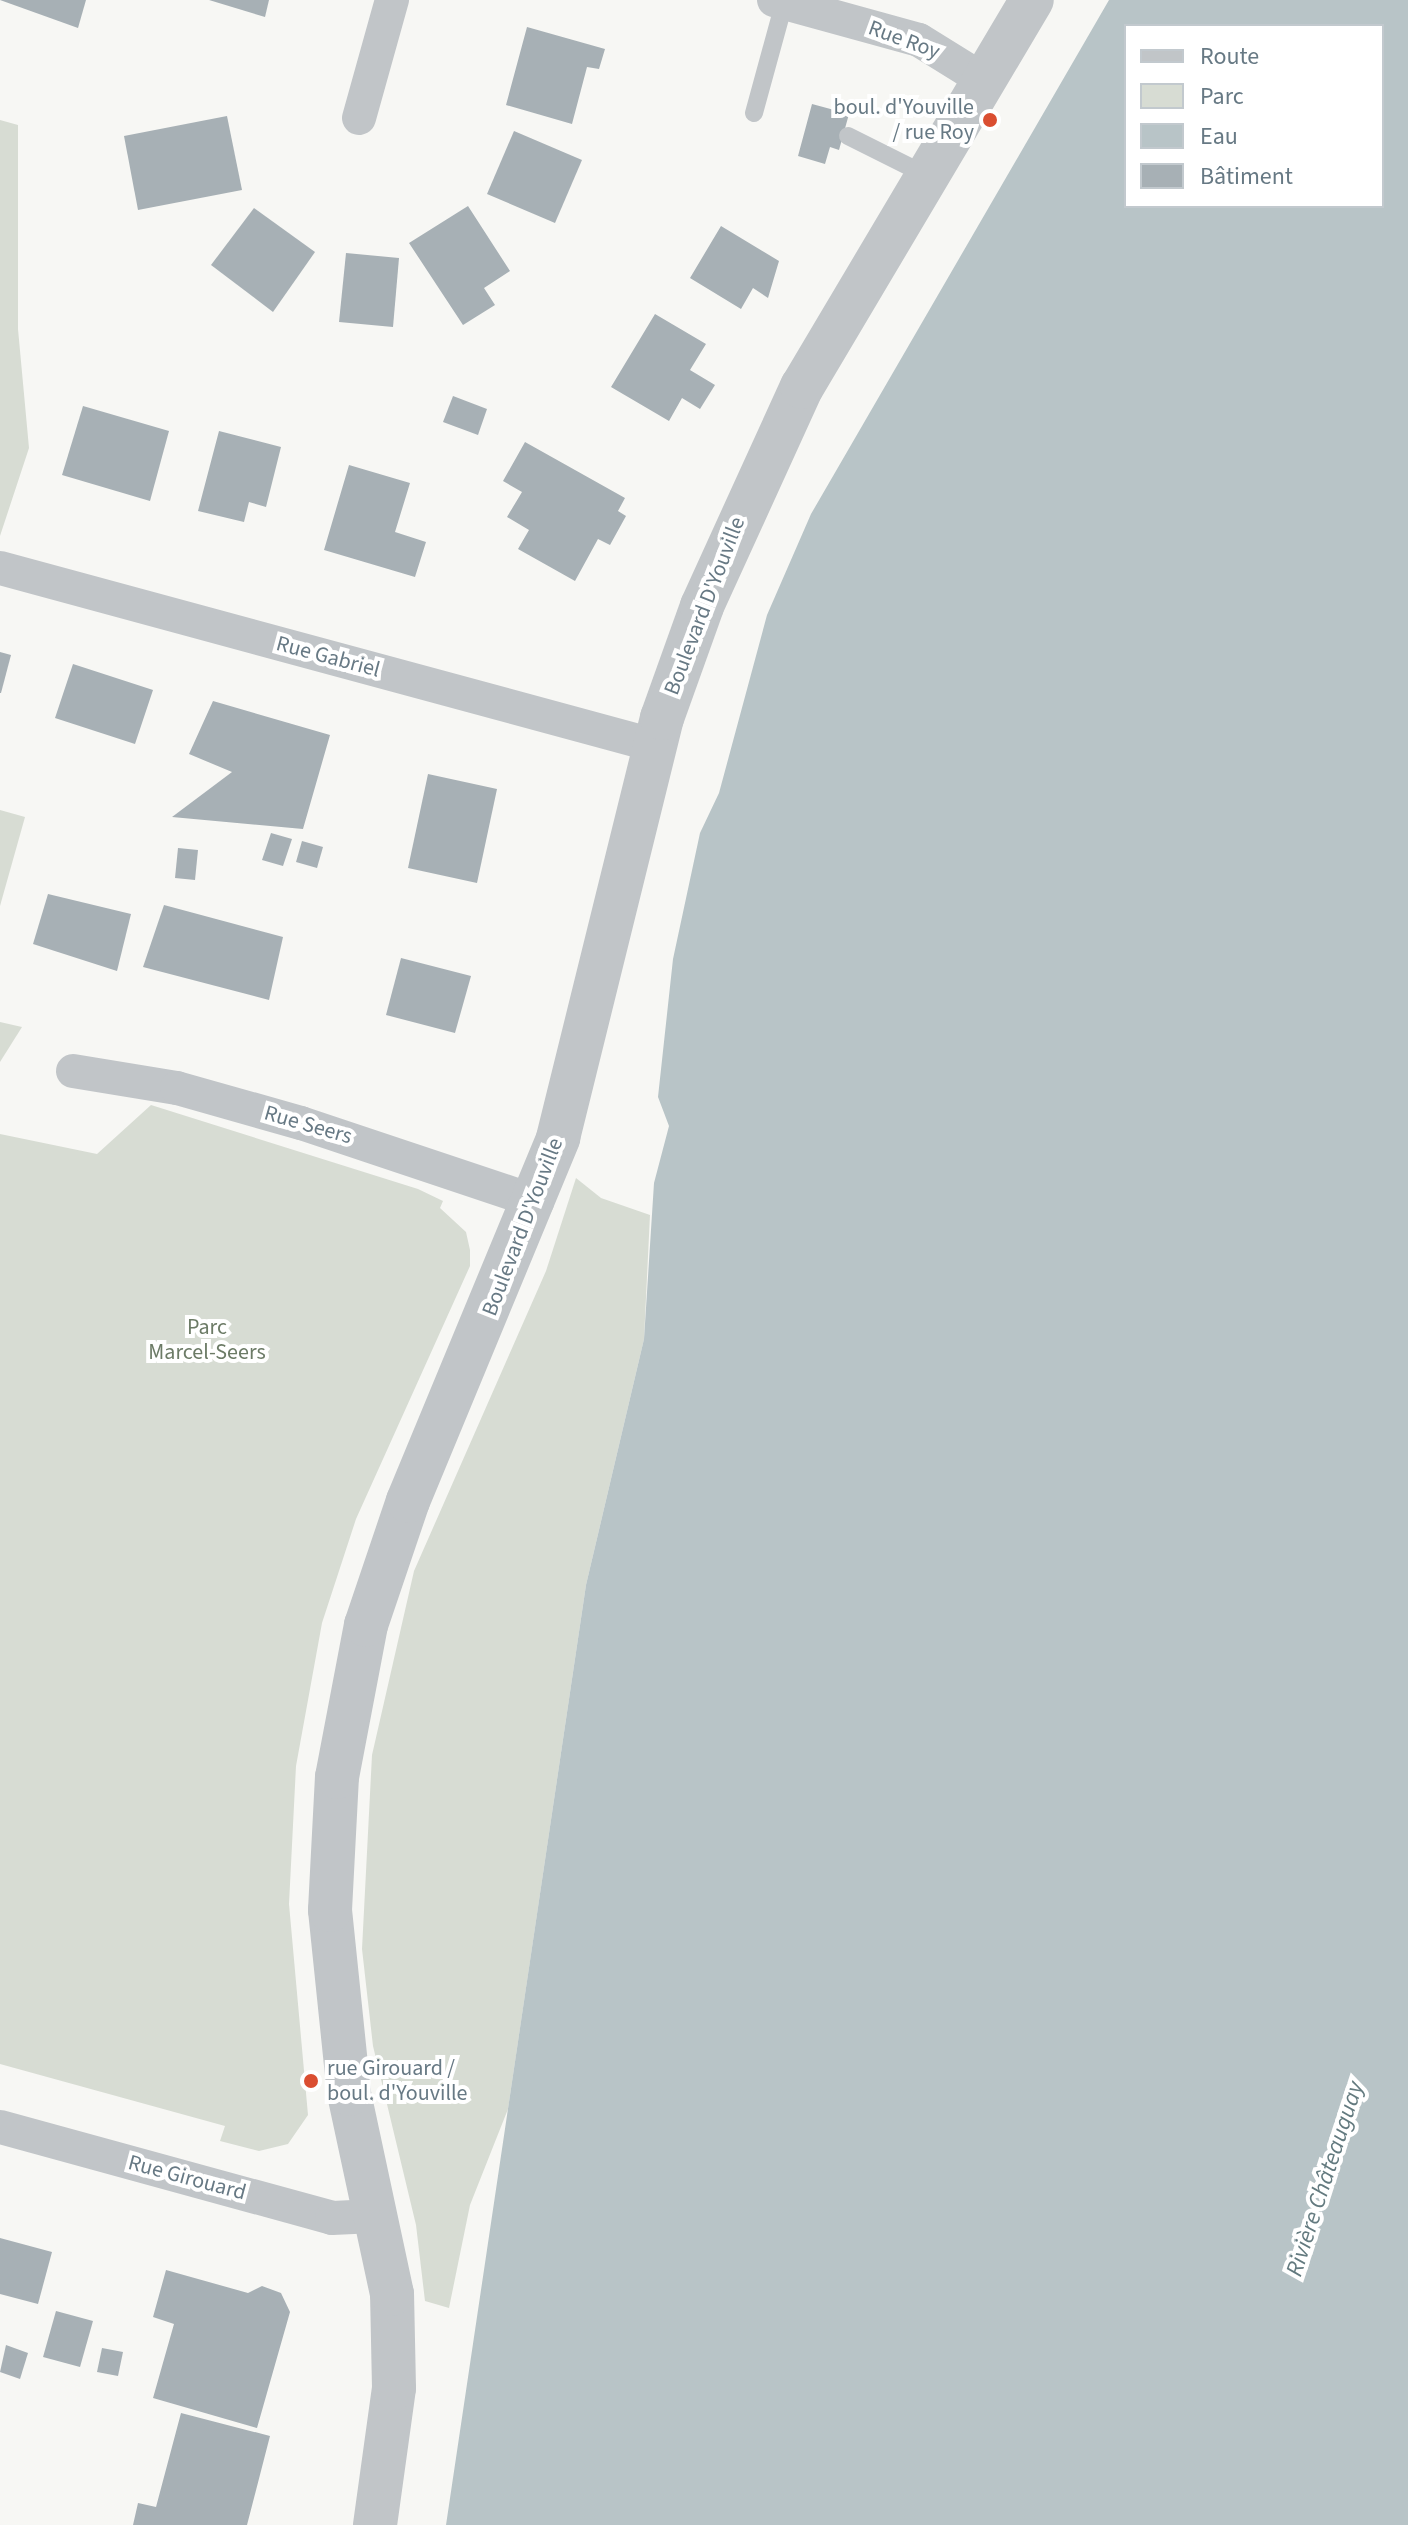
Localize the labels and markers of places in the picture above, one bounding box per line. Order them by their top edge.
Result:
place label: boul. d'Youville / rue Roy [833,94,974,146]
marker: boul. d'Youville / rue Roy [981,111,999,129]
place label: rue Girouard / boul. d'Youville [327,2055,468,2106]
marker: rue Girouard / boul. d'Youville [302,2072,320,2090]

